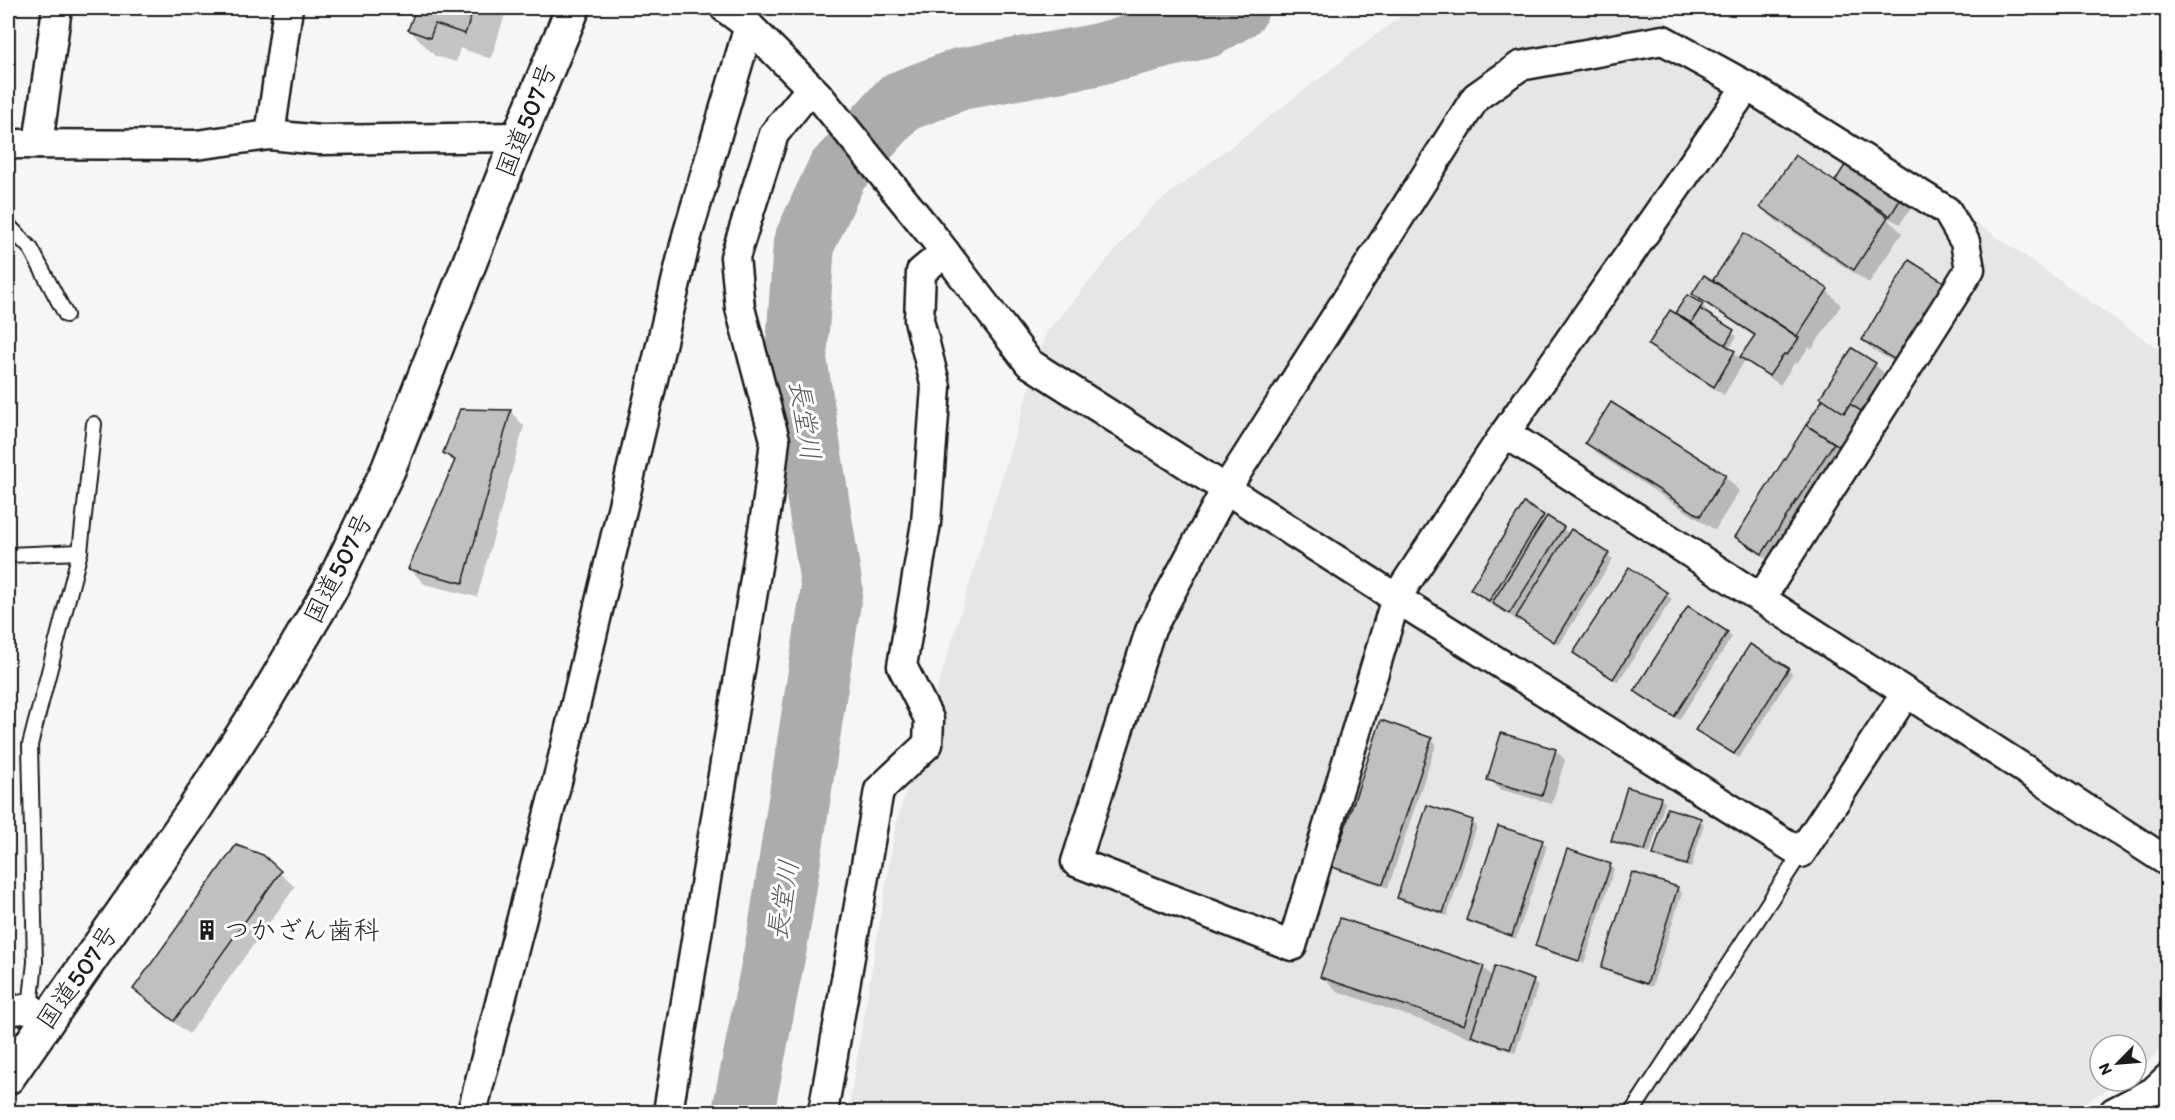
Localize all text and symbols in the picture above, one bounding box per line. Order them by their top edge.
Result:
street label: 国道507号 [489,58,563,182]
water label: 長堂川 [783,377,828,463]
street label: 国道507号 [296,507,380,629]
water label: 長堂川 [760,857,805,943]
place label: つかざん歯科 [224,914,379,946]
street label: 国道507号 [29,918,125,1036]
building icon: つかざん歯科 [195,918,219,942]
north arrow [2088,1033,2148,1093]
text: N [2094,1060,2116,1078]

